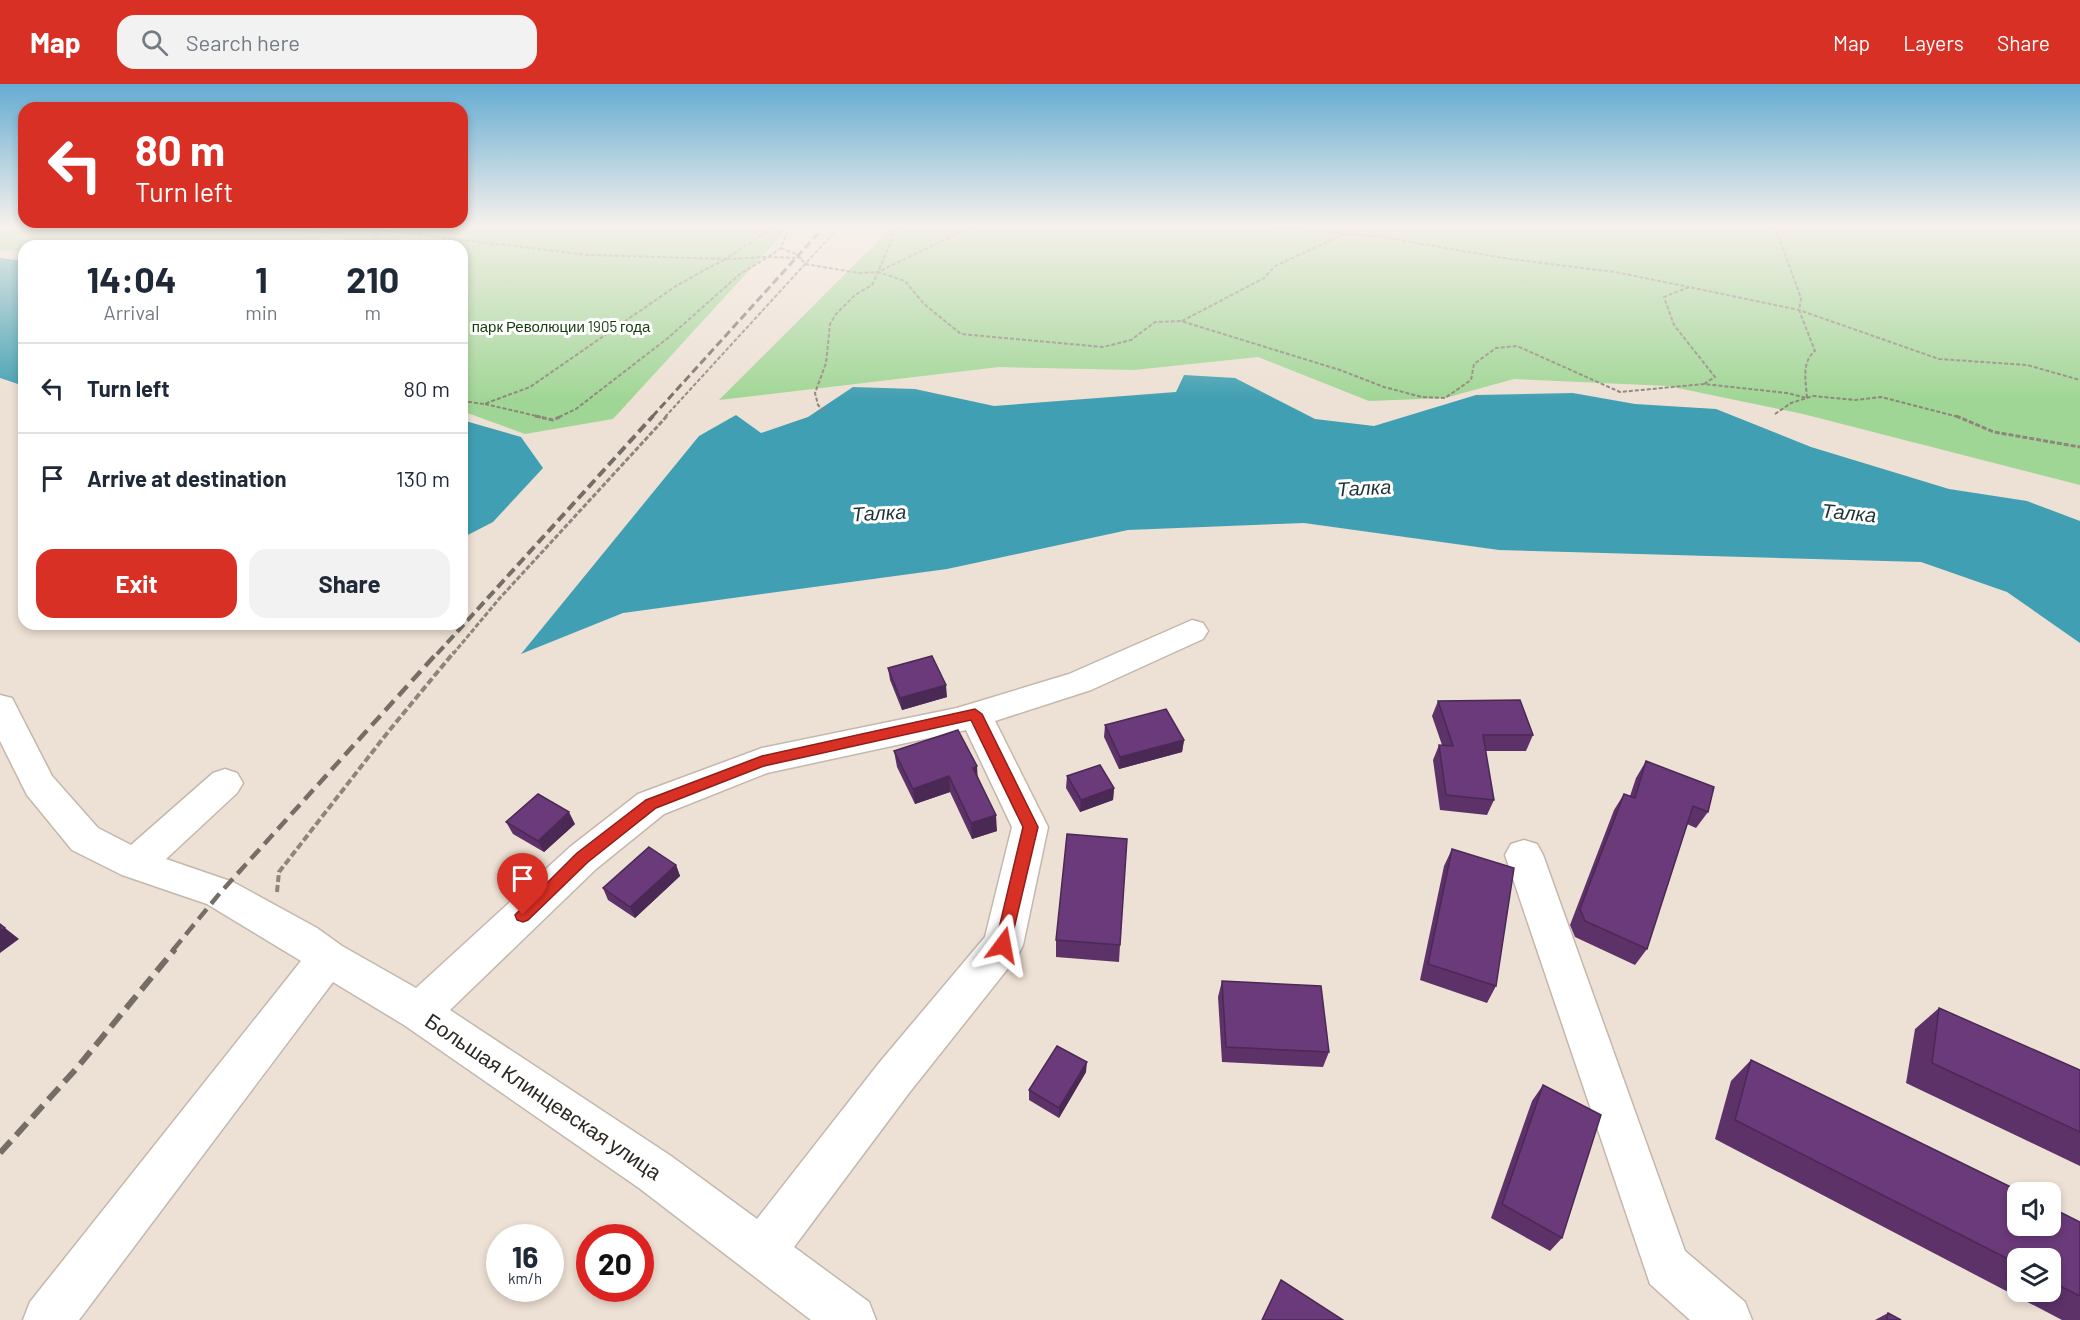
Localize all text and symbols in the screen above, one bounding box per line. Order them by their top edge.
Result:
search box [117,15,537,69]
text: Map [30,25,81,59]
icon: search [138,26,171,59]
text: Search here [186,29,300,55]
text: Map [1833,30,1870,55]
text: Layers [1903,30,1964,55]
text: Share [1997,30,2050,55]
text: 80 m [135,124,225,174]
icon: left [36,126,114,204]
text: Turn left [135,175,233,207]
text: 14:04 [87,257,177,300]
text: 1 [255,257,268,300]
text: 210 [346,257,399,300]
text: Arrival [104,300,160,324]
text: min [245,300,278,324]
text: m [364,300,381,324]
park label: парк Революции 1905 года [472,317,651,335]
icon: left [36,372,69,405]
text: Turn left [87,375,170,401]
text: 80 m [404,375,450,401]
icon: arrive [36,462,69,495]
text: Arrive at destination [87,465,286,491]
text: 130 m [396,465,450,491]
water label: Талка [1336,474,1392,500]
water label: Талка [1821,498,1877,526]
water label: Талка [851,499,907,525]
button: Exit [36,549,237,618]
button: Share [249,549,450,618]
pin [497,853,548,915]
icon: arrive [506,862,539,895]
position arrow [971,913,1035,977]
street label: Большая Клинцевская улица [421,1007,667,1184]
map controls [2007,1182,2061,1302]
button: sound [2007,1182,2061,1236]
speed limit sign: 20 [576,1224,654,1302]
text: 16 [512,1238,538,1274]
button: layers [2007,1248,2061,1302]
text: km/h [508,1269,542,1287]

